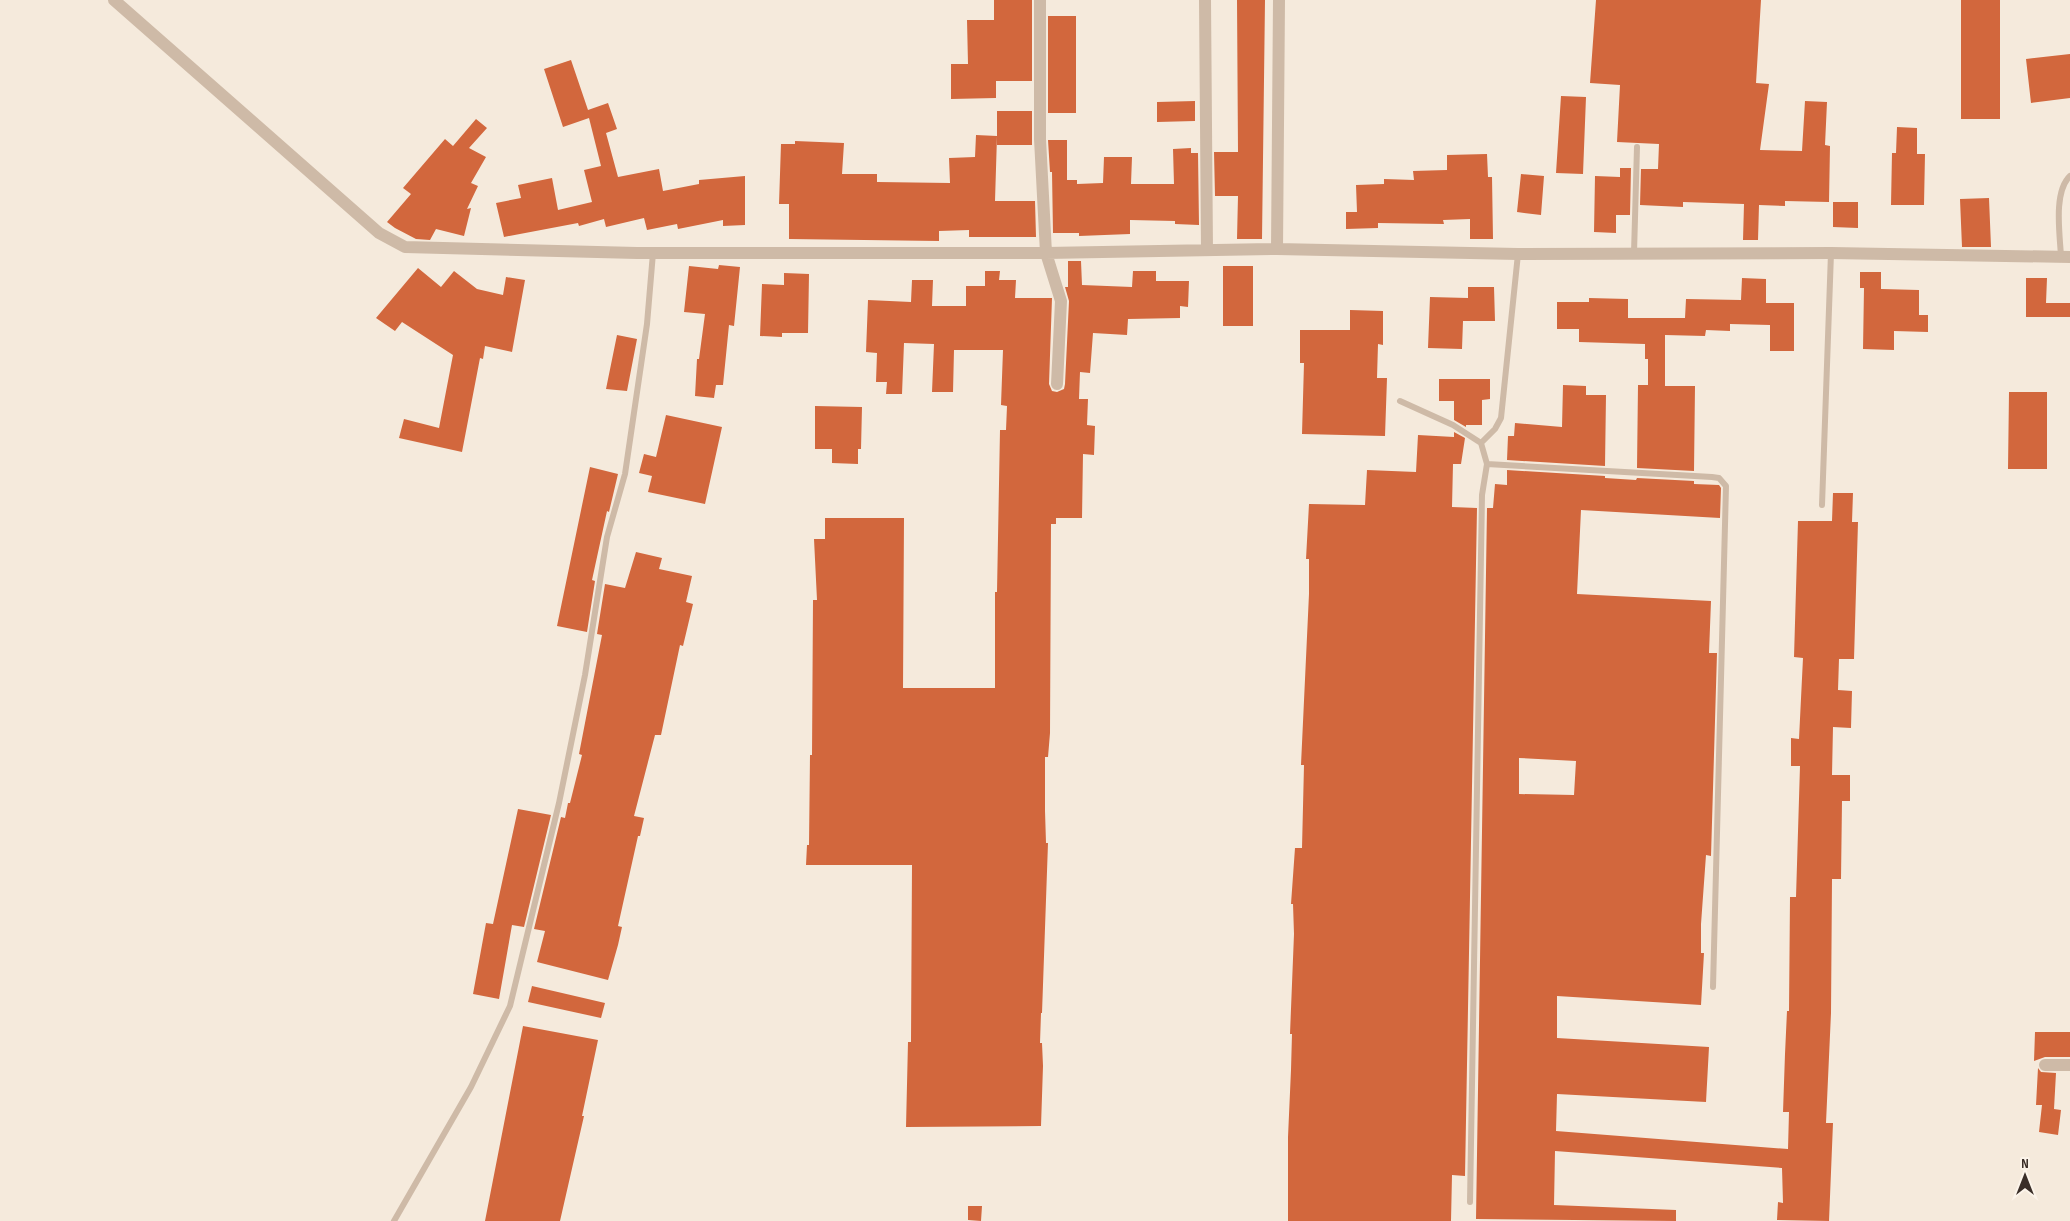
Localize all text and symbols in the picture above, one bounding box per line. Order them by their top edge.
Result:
north arrow [2000,1151,2050,1201]
text: N [2021,1155,2029,1172]

